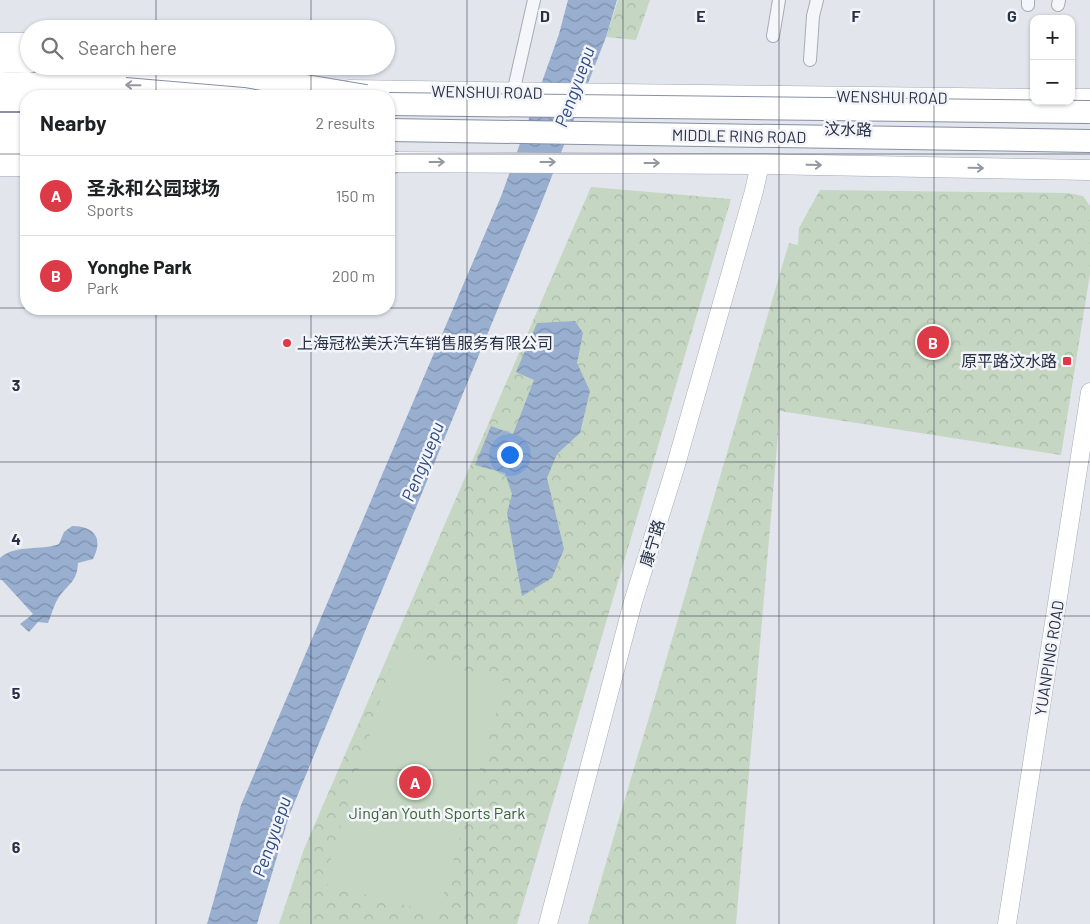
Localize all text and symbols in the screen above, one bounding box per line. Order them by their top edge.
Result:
text: D [540,6,550,25]
text: E [696,6,706,25]
text: F [852,6,861,25]
text: G [1007,6,1017,25]
map controls [1030,15,1075,105]
button: + [1030,15,1075,60]
search box [20,20,395,75]
icon: search [38,34,66,62]
text: Search here [78,36,177,59]
water label: Pengyuepu [549,44,599,130]
button: − [1030,60,1075,105]
one-way arrow [125,80,141,89]
street label: WENSHUI ROAD [431,81,543,102]
street label: WENSHUI ROAD [836,86,948,107]
text: Nearby [40,110,106,135]
text: 2 results [316,113,375,132]
street label: 汶水路 [824,119,872,138]
street label: MIDDLE RING ROAD [672,125,806,146]
one-way arrow [429,157,445,167]
one-way arrow [540,158,556,167]
one-way arrow [643,158,659,168]
one-way arrow [806,160,822,170]
one-way arrow [968,163,984,173]
text: 圣永和公园球场 [87,176,220,199]
text: A [51,186,61,205]
text: 150 m [336,186,375,205]
text: Sports [87,200,133,219]
text: Yonghe Park [87,255,192,278]
text: B [51,266,61,285]
text: 200 m [332,266,375,285]
text: Park [87,278,118,297]
pin: B [917,323,949,361]
place label: 上海冠松美沃汽车销售服务有限公司 [297,333,553,352]
marker: 上海冠松美沃汽车销售服务有限公司 [281,337,293,349]
place label: 原平路汶水路 [961,351,1057,370]
marker: 原平路汶水路 [1061,355,1073,367]
text: 3 [12,375,20,394]
water label: Pengyuepu [396,419,448,505]
your location [497,442,523,468]
street label: 康宁路 [635,517,668,569]
text: 4 [11,529,21,548]
street label: YUANPING ROAD [1030,599,1067,717]
text: 5 [12,683,21,702]
pin: A [399,763,431,801]
water label: Pengyuepu [247,793,295,880]
park label: Jing'an Youth Sports Park [349,803,525,822]
text: 6 [12,837,21,856]

